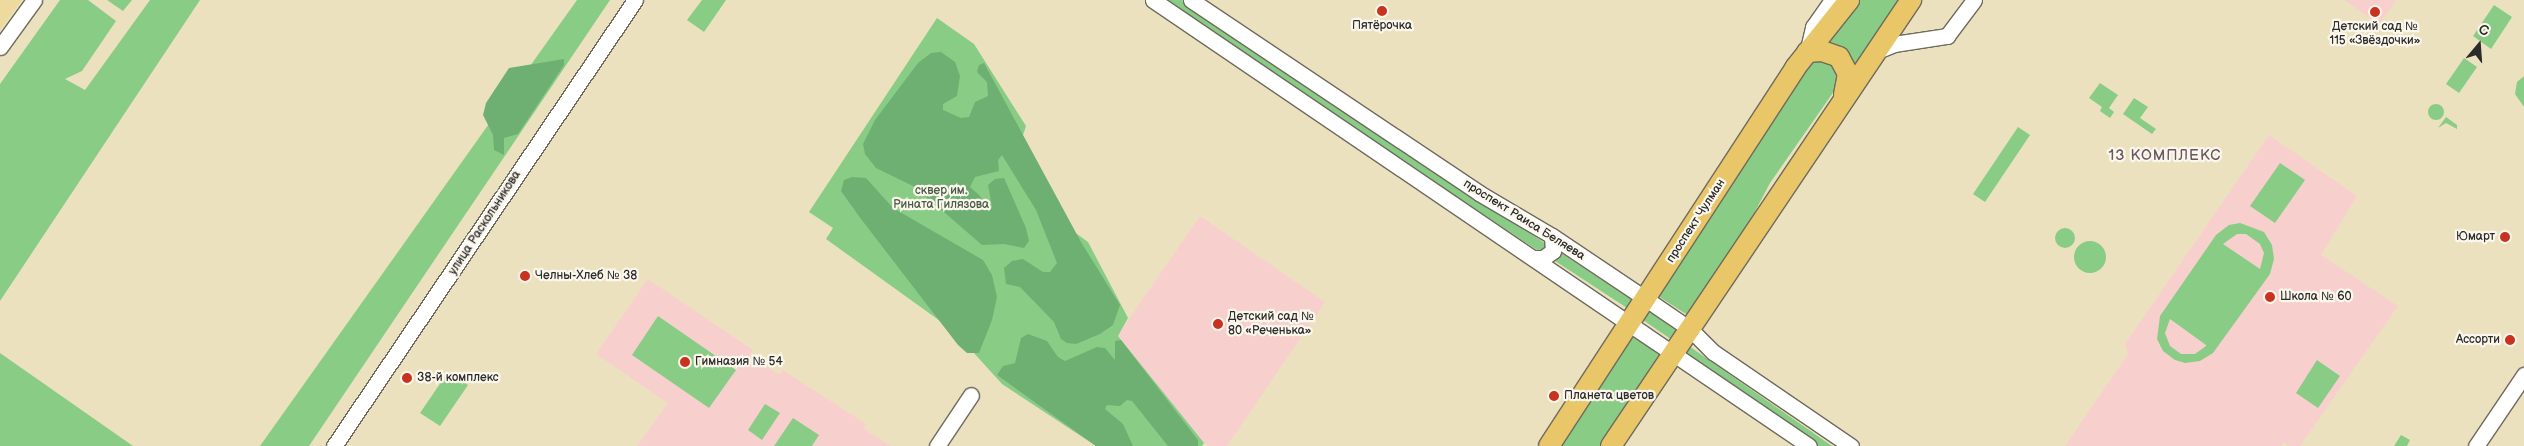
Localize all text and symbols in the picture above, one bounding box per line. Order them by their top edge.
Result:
marker: Пятёрочка [1376,5,1388,17]
marker: Детский сад № 115 «Звёздочки» [2369,6,2381,18]
place label: Пятёрочка [1352,19,1412,33]
place label: Детский сад № 115 «Звёздочки» [2330,20,2420,48]
north arrow [2454,20,2504,70]
text: С [2477,21,2491,40]
district label: 13 КОМПЛЕКС [2107,147,2223,165]
street label: улица Раскольникова [446,168,524,278]
street label: проспект Чулман [1664,176,1728,266]
street label: проспект Раиса Беляева [1460,177,1588,263]
park label: сквер им. Рината Гилязова [893,184,989,212]
place label: Юмарт [2456,230,2495,244]
marker: Юмарт [2499,231,2511,243]
place label: Челны-Хлеб № 38 [535,269,637,283]
marker: Челны-Хлеб № 38 [519,270,531,282]
place label: Школа № 60 [2280,290,2352,304]
marker: Школа № 60 [2264,291,2276,303]
place label: Детский сад № 80 «Реченька» [1228,310,1314,338]
marker: Детский сад № 80 «Реченька» [1212,318,1224,330]
place label: Ассорти [2456,333,2500,347]
marker: Ассорти [2504,334,2516,346]
place label: Гимназия № 54 [695,355,783,369]
marker: Гимназия № 54 [679,356,691,368]
place label: 38-й комплекс [417,371,499,385]
marker: 38-й комплекс [401,372,413,384]
place label: Планета цветов [1564,389,1654,403]
marker: Планета цветов [1548,390,1560,402]

